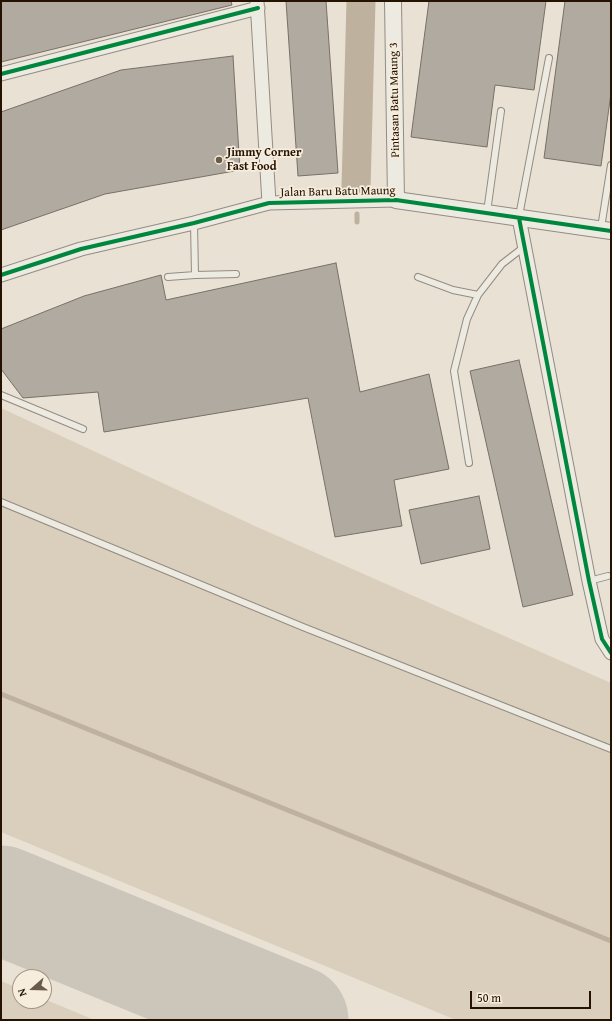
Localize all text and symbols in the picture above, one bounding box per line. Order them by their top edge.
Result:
street label: Pintasan Batu Maung 3 [387,42,403,158]
place label: Jimmy Corner Fast Food [227,146,301,174]
marker: Jimmy Corner Fast Food [214,155,224,165]
street label: Jalan Baru Batu Maung [280,184,396,200]
north arrow [12,969,52,1009]
scale bar [472,983,593,1009]
text: N [13,987,30,999]
text: 50 m [477,989,501,1006]

